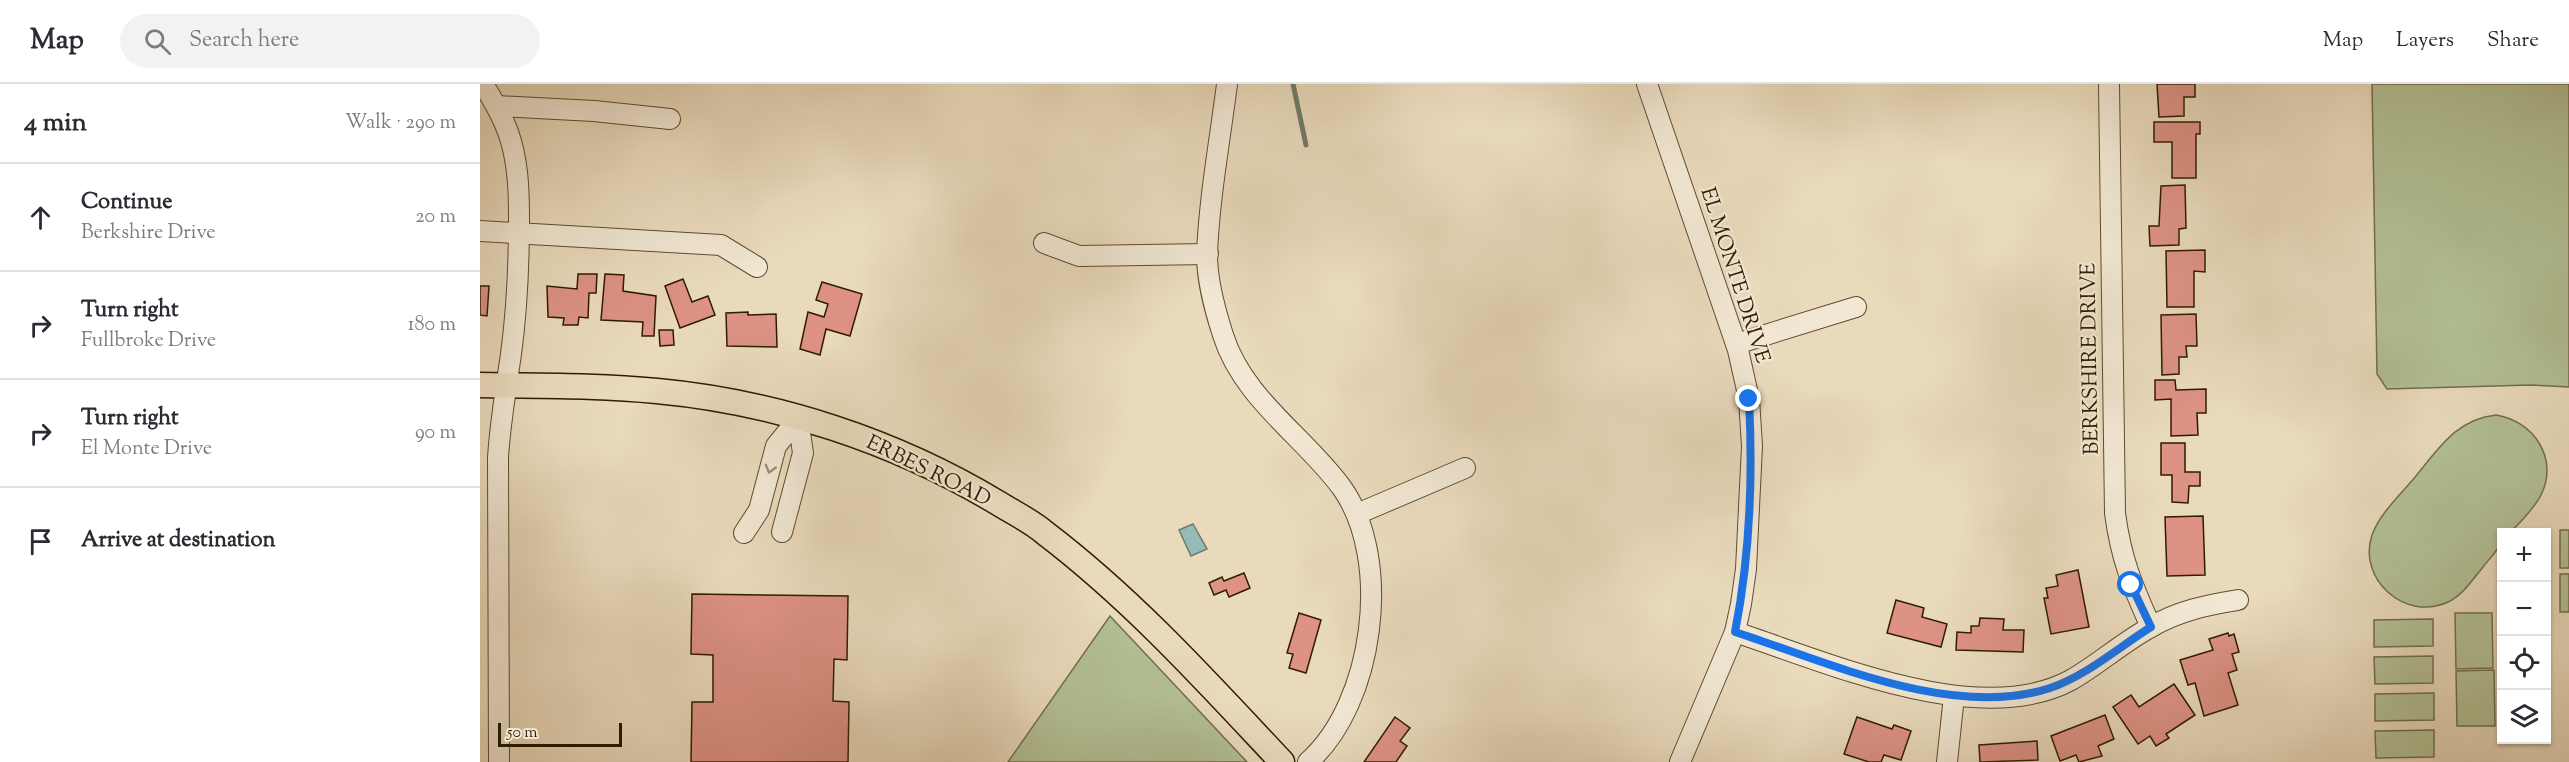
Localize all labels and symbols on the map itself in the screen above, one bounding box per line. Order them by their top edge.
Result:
street label: EL MONTE DRIVE [1692,184,1777,368]
street label: BERKSHIRE DRIVE [2074,262,2108,455]
route end [1735,385,1761,411]
street label: ERBES ROAD [861,429,996,515]
one-way arrow [765,463,777,474]
route start [2117,571,2143,597]
scale bar [498,720,622,748]

